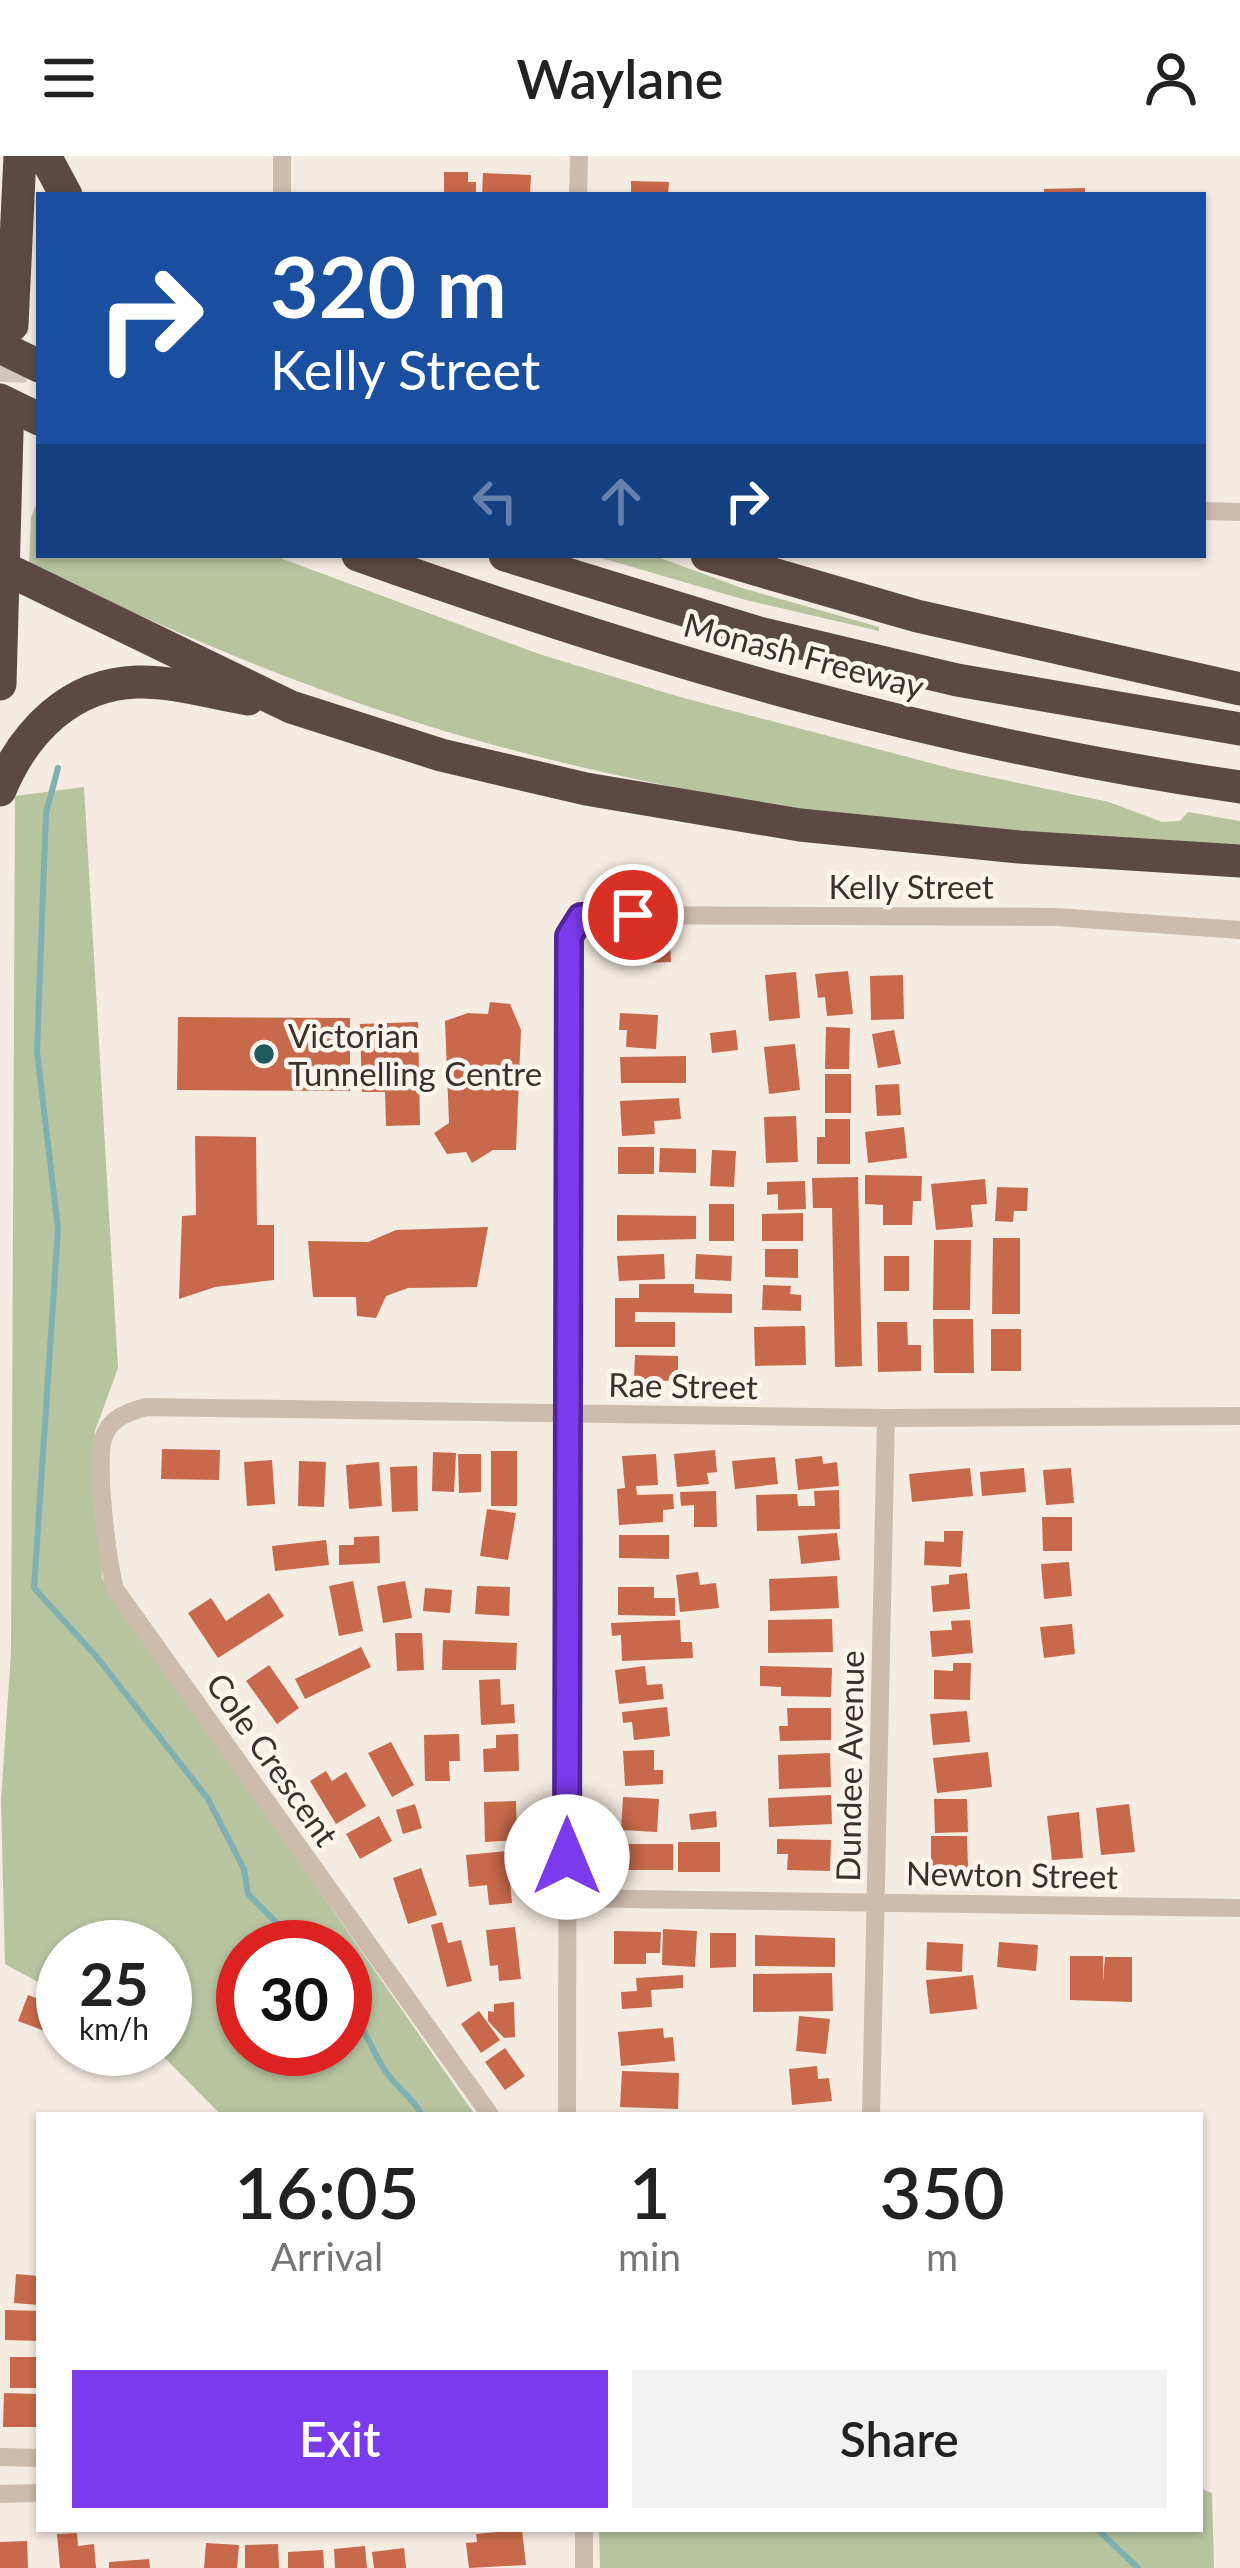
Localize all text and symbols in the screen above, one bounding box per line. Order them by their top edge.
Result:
icon: menu [36,45,102,111]
icon: person [1138,45,1204,111]
text: Waylane [517,46,723,111]
text: 320 m [270,235,507,336]
icon: right [72,240,228,396]
text: Kelly Street [270,337,540,402]
icon: left [462,468,528,534]
icon: ahead [588,468,654,534]
icon: right [714,468,780,534]
street label: Monash Freeway [680,604,928,706]
pin [582,864,684,966]
street label: Kelly Street [828,866,994,906]
icon: arrive [600,882,666,948]
place label: Victorian Tunnelling Centre [288,1015,542,1093]
marker: Victorian Tunnelling Centre [251,1041,277,1067]
street label: Rae Street [608,1364,758,1406]
street label: Dundee Avenue [827,1650,871,1882]
street label: Cole Crescent [199,1665,347,1853]
position arrow [504,1794,630,1920]
street label: Newton Street [906,1852,1119,1896]
speed limit sign: 30 [216,1920,372,2076]
text: 25 [79,1947,149,2019]
text: km/h [79,2010,149,2046]
text: 16:05 [234,2148,420,2234]
text: 1 [629,2148,670,2234]
text: 350 [879,2148,1005,2234]
text: Arrival [271,2233,383,2279]
text: min [618,2233,681,2279]
text: m [926,2233,958,2279]
button: Exit [72,2370,608,2508]
button: Share [632,2370,1167,2508]

